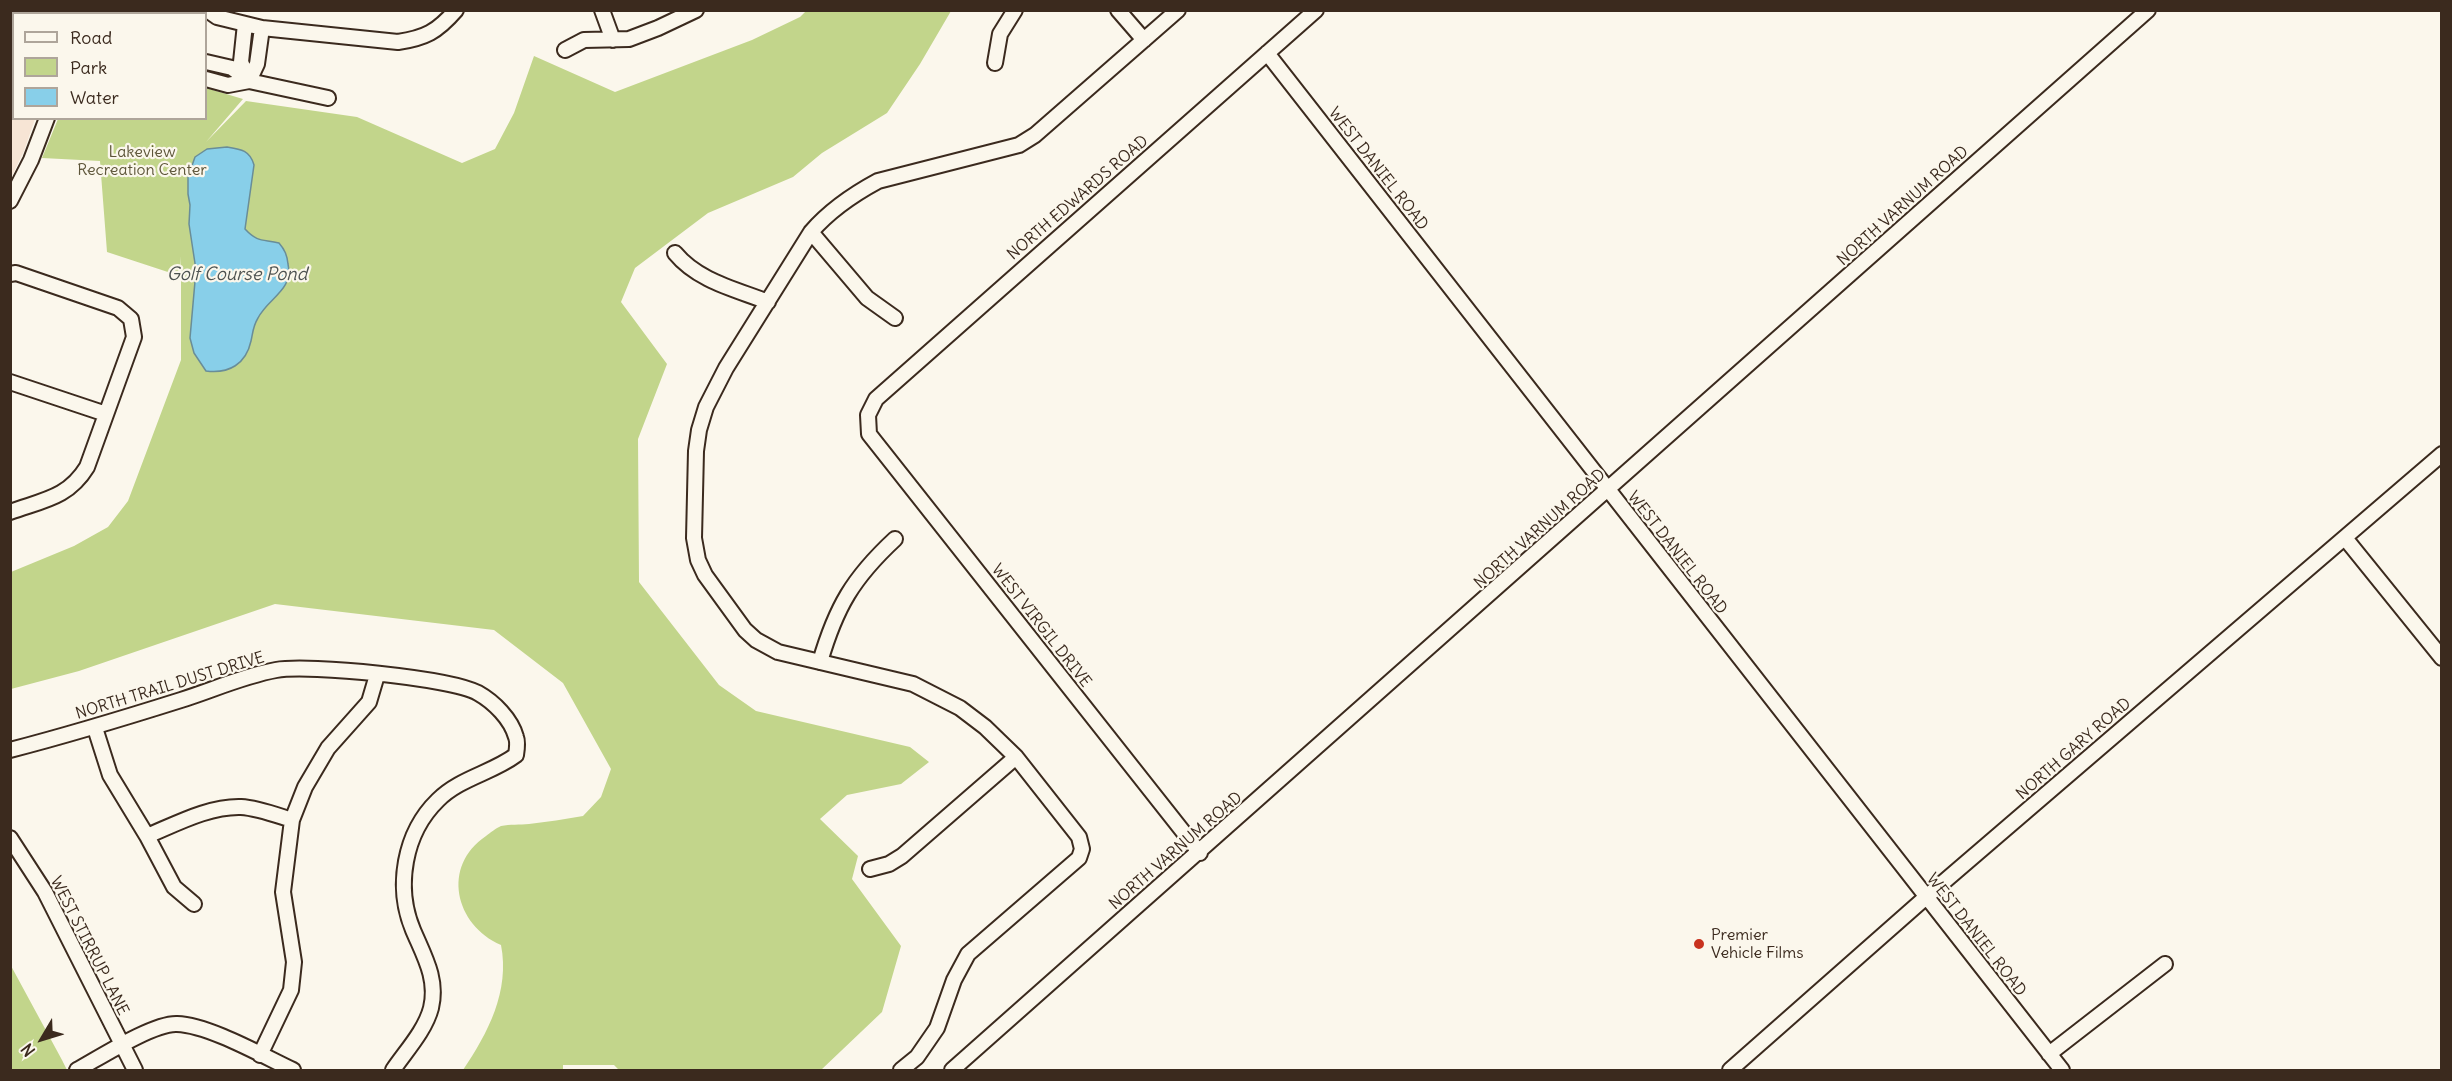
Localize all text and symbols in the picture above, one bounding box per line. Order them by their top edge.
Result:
legend [12,12,207,120]
text: Road [70,26,112,49]
text: Park [70,56,107,79]
text: Water [70,86,119,109]
street label: WEST DANIEL ROAD [1324,104,1432,234]
street label: NORTH EDWARDS ROAD [1004,132,1152,264]
park label: Lakeview Recreation Center [77,142,207,180]
street label: NORTH VARNUM ROAD [1833,142,1973,270]
water label: Golf Course Pond [167,264,307,286]
street label: NORTH VARNUM ROAD [1470,465,1610,593]
street label: WEST DANIEL ROAD [1623,488,1731,618]
street label: WEST VIRGIL DRIVE [987,561,1095,691]
street label: NORTH TRAIL DUST DRIVE [73,648,267,724]
street label: NORTH GARY ROAD [2013,694,2135,804]
street label: NORTH VARNUM ROAD [1106,788,1246,914]
street label: WEST DANIEL ROAD [1922,870,2030,1000]
street label: WEST STIRRUP LANE [46,873,132,1019]
place label: Premier Vehicle Films [1711,925,1804,963]
marker: Premier Vehicle Films [1692,937,1706,951]
north arrow [12,1009,72,1069]
text: N [17,1040,39,1061]

